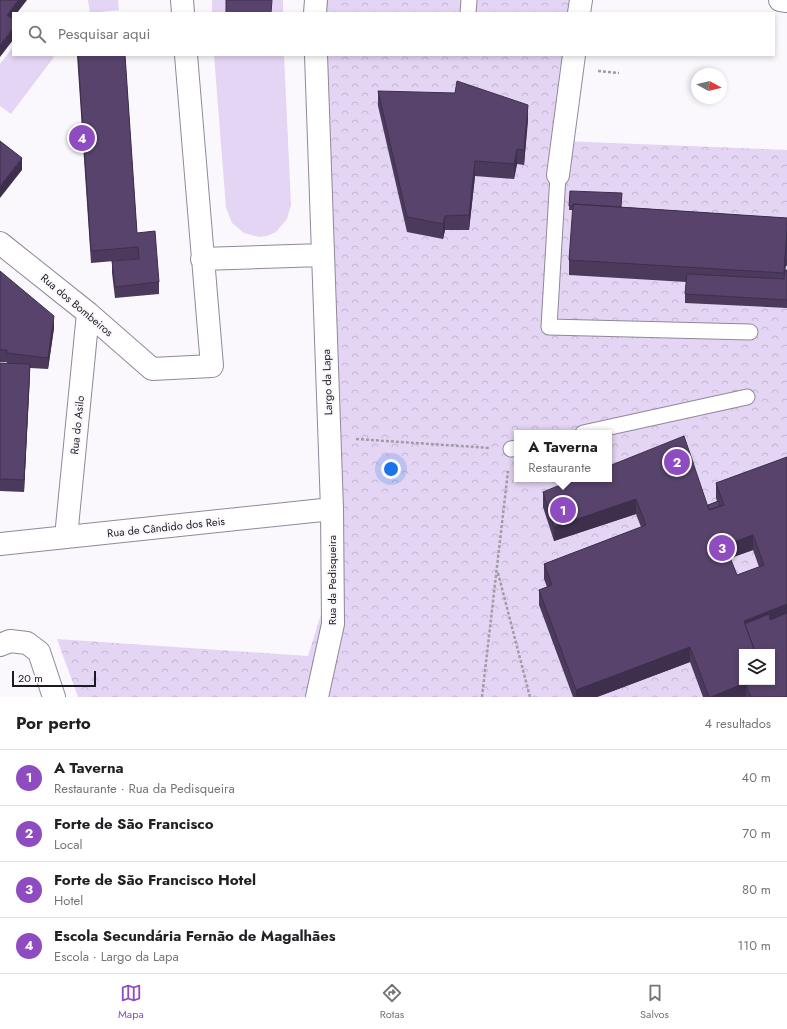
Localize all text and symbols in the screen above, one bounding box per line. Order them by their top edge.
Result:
search box [12,12,775,56]
icon: search [26,23,48,45]
text: Pesquisar aqui [58,23,150,45]
north arrow [691,68,727,104]
pin: 4 [69,123,95,153]
street label: Rua dos Bombeiros [37,270,117,340]
street label: Largo da Lapa [318,349,336,415]
street label: Rua do Asilo [66,395,88,455]
popup [514,430,612,482]
text: A Taverna [528,436,598,458]
pin: 2 [664,447,690,477]
text: Restaurante [528,458,591,477]
your location [381,459,401,479]
pin: 1 [550,495,576,525]
street label: Rua de Cândido dos Reis [106,513,226,541]
pin: 3 [709,533,735,563]
street label: Rua da Pedisqueira [324,535,340,625]
map controls [739,649,775,685]
button: layers [739,649,775,685]
scale bar [12,669,96,688]
text: 20 m [18,670,43,686]
text: Por perto [16,711,91,735]
text: 4 resultados [704,714,771,733]
text: A Taverna [54,757,124,779]
text: 1 [26,768,32,787]
text: 40 m [742,768,771,787]
text: Restaurante · Rua da Pedisqueira [54,779,235,798]
text: Forte de São Francisco [54,813,213,835]
text: 2 [25,824,33,843]
text: 70 m [742,824,771,843]
text: Local [54,835,82,854]
text: Forte de São Francisco Hotel [54,869,256,891]
text: 3 [25,880,33,899]
text: 80 m [742,880,771,899]
text: Hotel [54,891,83,910]
text: Escola Secundária Fernão de Magalhães [54,925,336,947]
text: 4 [24,936,34,955]
text: 110 m [737,936,771,955]
text: Escola · Largo da Lapa [54,947,179,966]
tab: Mapa [118,982,144,1022]
tab: Rotas [380,982,404,1022]
tab: Salvos [640,982,669,1022]

